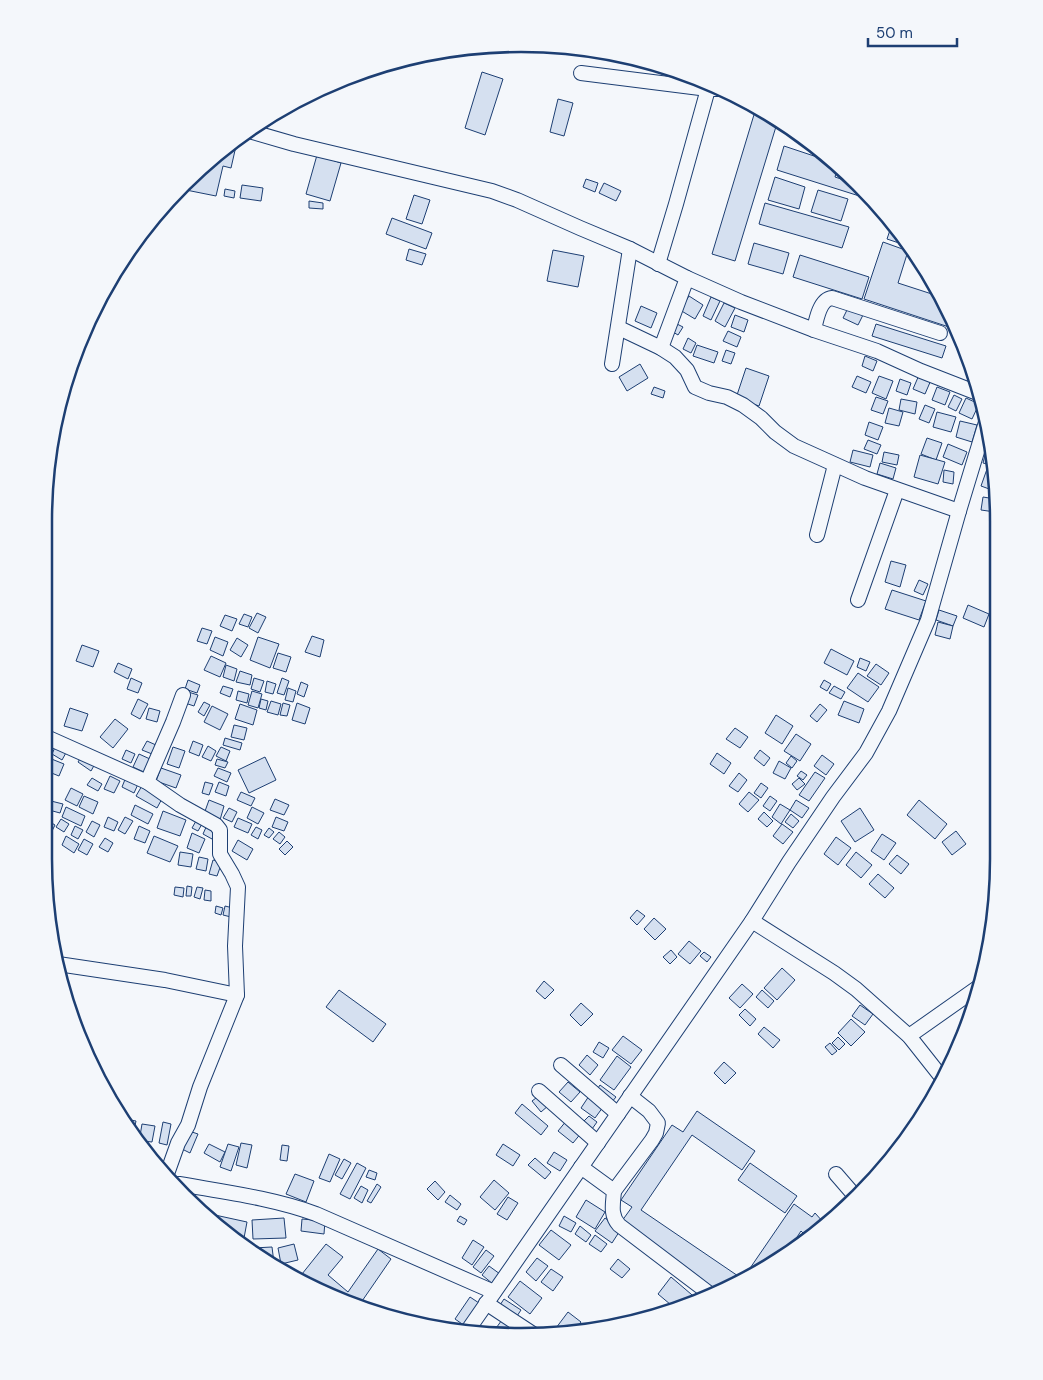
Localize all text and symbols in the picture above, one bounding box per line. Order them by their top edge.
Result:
scale bar [868,15,957,47]
text: 50 m [876,23,913,43]

